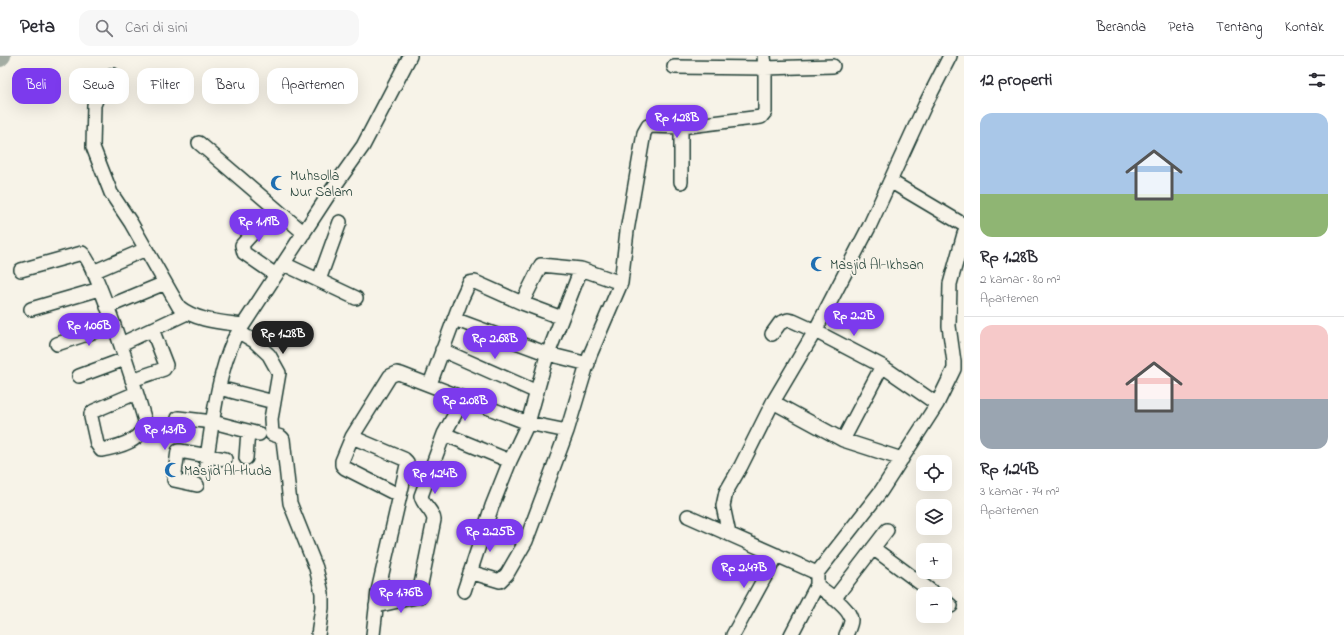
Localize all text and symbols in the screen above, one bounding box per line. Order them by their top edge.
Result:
search box [79,10,359,46]
text: Peta [20,14,55,41]
icon: search [93,17,115,39]
text: Cari di sini [125,17,188,39]
text: Beranda [1096,17,1146,38]
text: Peta [1168,17,1194,38]
text: Tentang [1216,17,1263,38]
text: Kontak [1285,17,1324,38]
chip: Beli [12,68,61,104]
chip: Sewa [69,68,129,104]
chip: Filter [137,68,194,104]
chip: Baru [202,68,259,104]
chip: Apartemen [267,68,358,104]
text: 12 properti [980,68,1052,93]
icon: filters [1306,69,1328,91]
pin: Rp 1.28B [636,105,718,139]
text: Rp 1.28B [655,108,699,127]
icon: home [1118,139,1190,211]
place label: Muhsolla Nur Salam [290,166,353,203]
mosque icon: Muhsolla Nur Salam [269,174,287,192]
pin: Rp 1.19B [218,209,300,243]
text: Rp 1.19B [238,212,280,231]
text: Rp 1.28B [980,245,1038,270]
mosque icon: Masjid Al-Ikhsan [809,255,827,273]
place label: Masjid Al-Ikhsan [830,255,924,276]
text: 2 kamar · 80 m² [980,270,1061,289]
text: Apartemen [980,289,1039,308]
pin: Rp 2.2B [817,303,891,337]
text: Rp 2.2B [833,306,875,325]
pin: Rp 1.06B [48,313,130,347]
text: Rp 1.06B [67,316,111,335]
pin: Rp 1.28B [242,321,324,355]
text: Rp 1.28B [261,324,305,343]
pin: Rp 2.68B [454,326,536,360]
text: Rp 2.68B [472,329,518,348]
icon: home [1118,351,1190,423]
pin: Rp 2.08B [424,388,506,422]
text: Rp 2.08B [442,391,488,410]
pin: Rp 1.31B [124,417,206,451]
text: Rp 1.31B [144,420,186,439]
map controls [916,455,952,623]
button: locate [916,455,952,491]
text: Rp 1.24B [980,457,1039,482]
mosque icon: Masjid Al-Huda [163,461,181,479]
place label: Masjid Al-Huda [184,461,272,482]
pin: Rp 1.24B [394,461,476,495]
text: Rp 1.24B [413,464,457,483]
text: 3 kamar · 74 m² [980,482,1060,501]
button: layers [916,499,952,535]
text: Apartemen [980,501,1039,520]
pin: Rp 2.25B [449,519,531,553]
text: Rp 2.25B [465,522,515,541]
button: + [916,543,952,579]
pin: Rp 2.47B [703,555,785,589]
text: Rp 2.47B [721,558,767,577]
pin: Rp 1.76B [360,580,442,614]
text: Rp 1.76B [379,583,423,602]
button: − [916,587,952,623]

